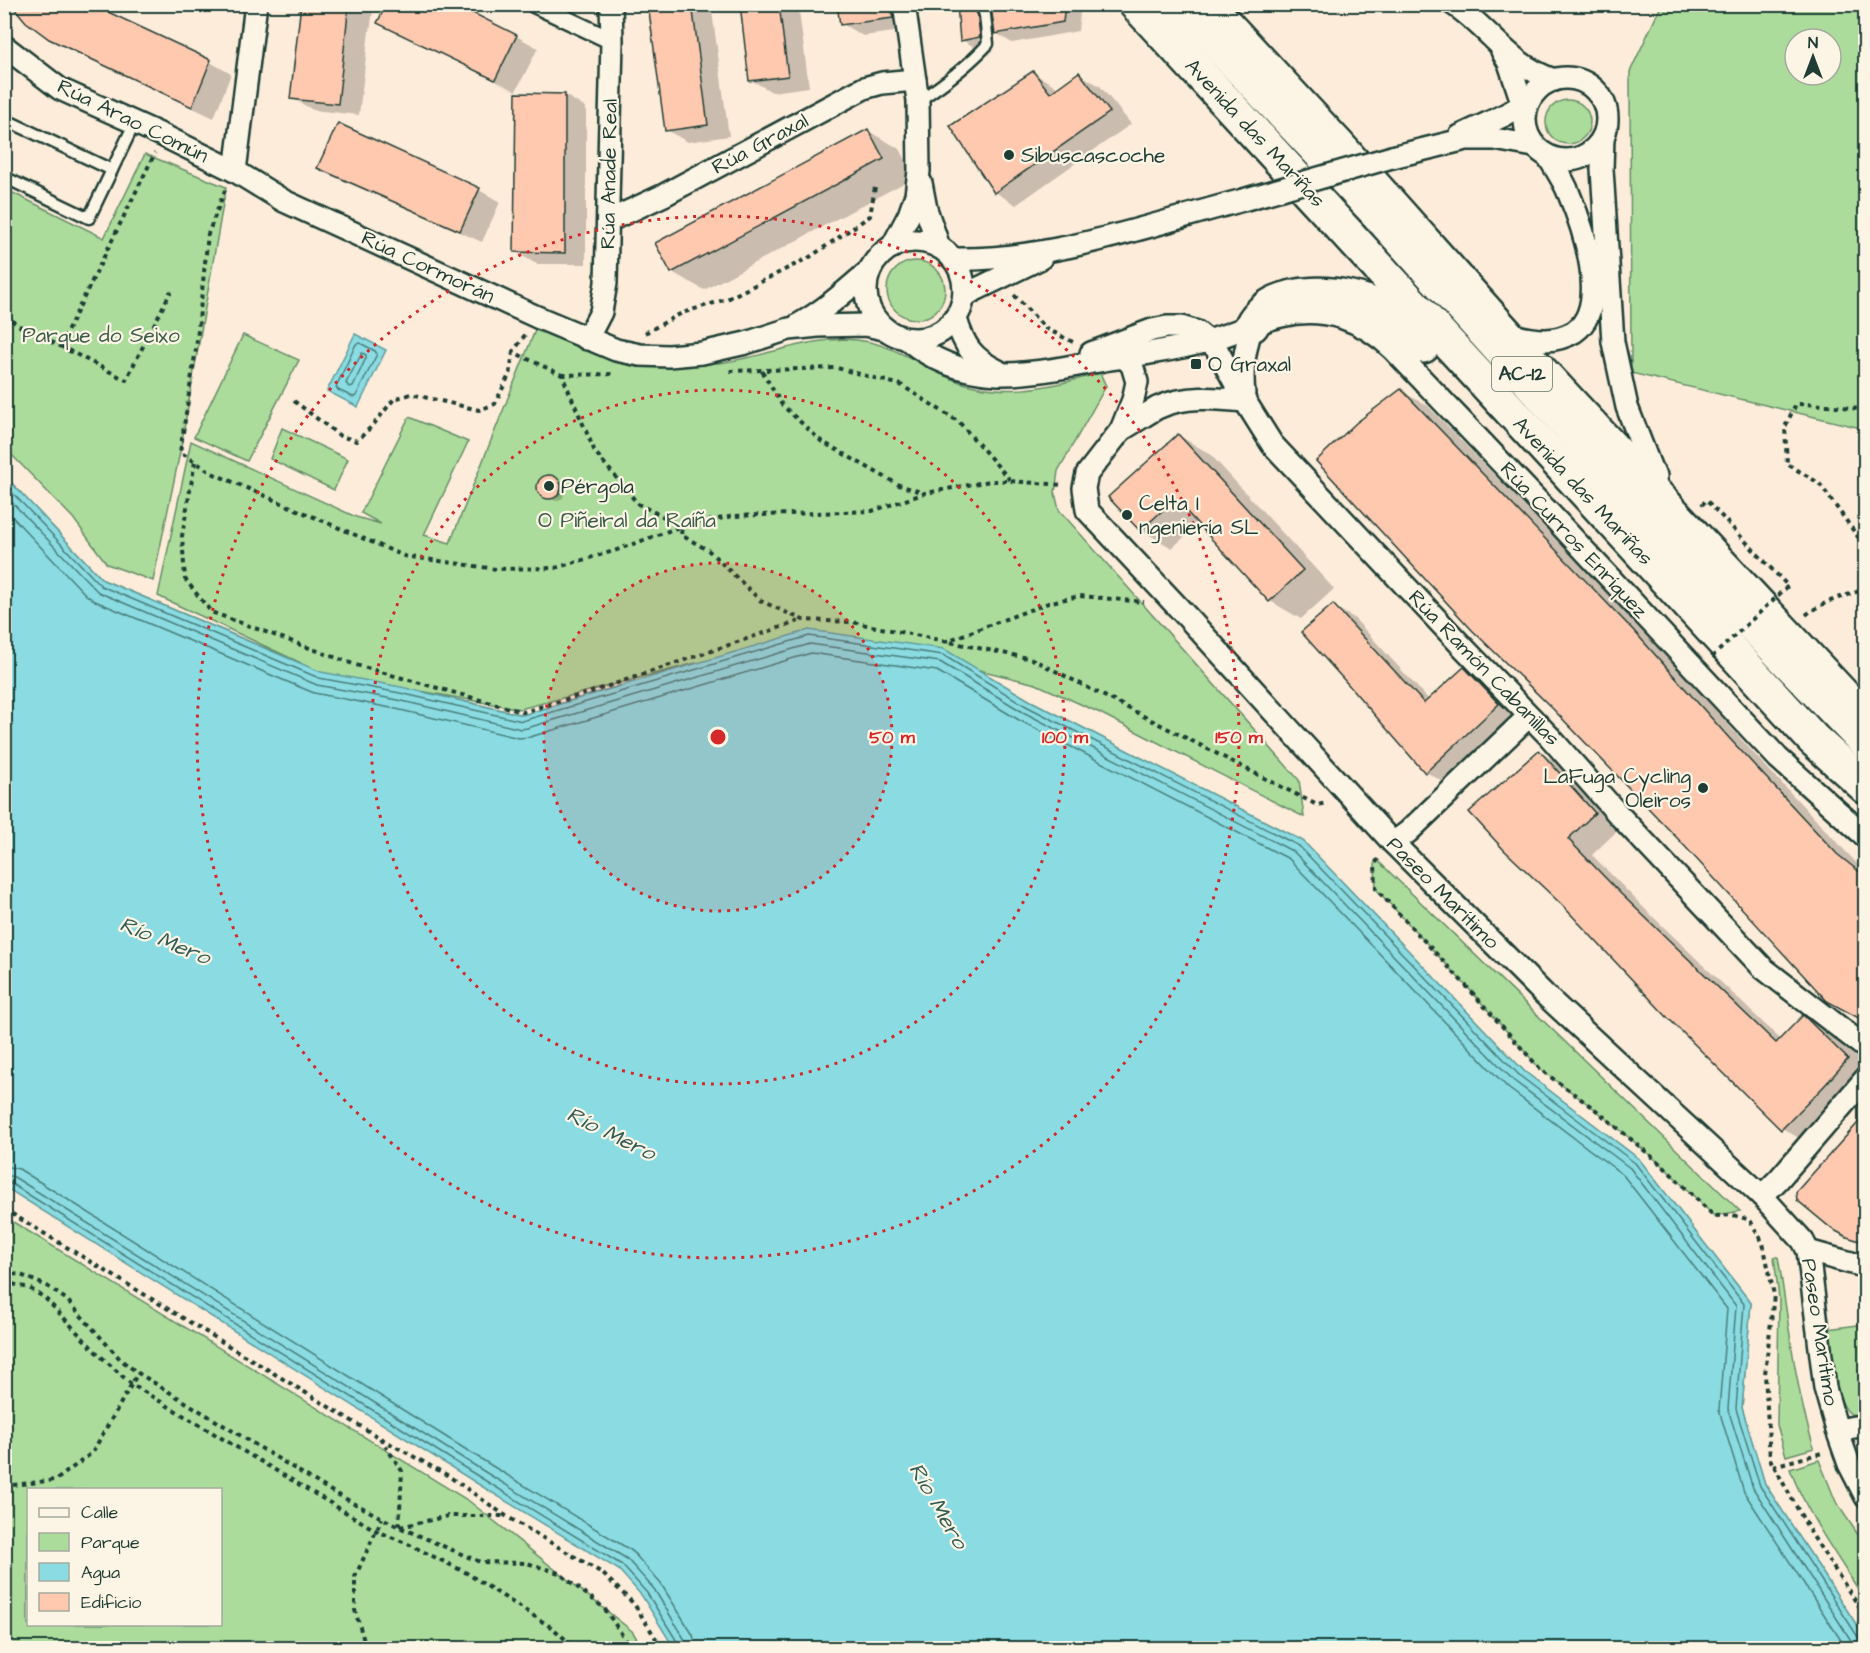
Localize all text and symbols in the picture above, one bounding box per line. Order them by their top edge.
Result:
north arrow [1783,27,1843,87]
text: N [1808,32,1818,54]
street label: Avenida das Mariñas [1178,52,1332,214]
street label: Rúa Arao Común [53,72,213,170]
street label: Rúa Anade Real [593,99,625,249]
street label: Rúa Graxal [707,106,813,182]
place label: Sibuscascoche [1021,141,1165,170]
marker: Sibuscascoche [1002,148,1016,162]
street label: Rúa Cormorán [357,223,499,311]
park label: Parque do Seixo [22,321,180,350]
place label: O Graxal [1208,350,1291,379]
marker: O Graxal [1189,357,1203,371]
road number: AC-12 [1492,357,1552,391]
street label: Avenida das Mariñas [1506,410,1660,572]
street label: Rúa Curros Enríquez [1493,455,1655,625]
place label: Pérgola [561,472,634,503]
marker: Pérgola [542,479,556,493]
place label: Celta I ngeniería SL [1139,489,1259,544]
park label: O Piñeiral da Raíña [538,506,716,535]
marker: Celta I ngeniería SL [1120,508,1134,522]
street label: Rúa Ramón Cabanillas [1402,583,1566,753]
text: 50 m [869,725,916,750]
text: 100 m [1042,725,1089,750]
text: 150 m [1215,725,1264,750]
centre of rings [708,727,728,747]
place label: LaFuga Cycling Oleiros [1543,762,1691,815]
marker: LaFuga Cycling Oleiros [1696,781,1710,795]
street label: Paseo Marítimo [1380,830,1506,956]
water label: Río Mero [115,909,216,974]
water label: Río Mero [562,1099,662,1169]
street label: Paseo Marítimo [1794,1256,1846,1408]
water label: Río Mero [901,1457,976,1556]
legend [27,1488,222,1626]
text: Calle [81,1500,119,1525]
text: Parque [81,1530,140,1555]
text: Agua [81,1560,120,1586]
text: Edificio [81,1590,141,1615]

